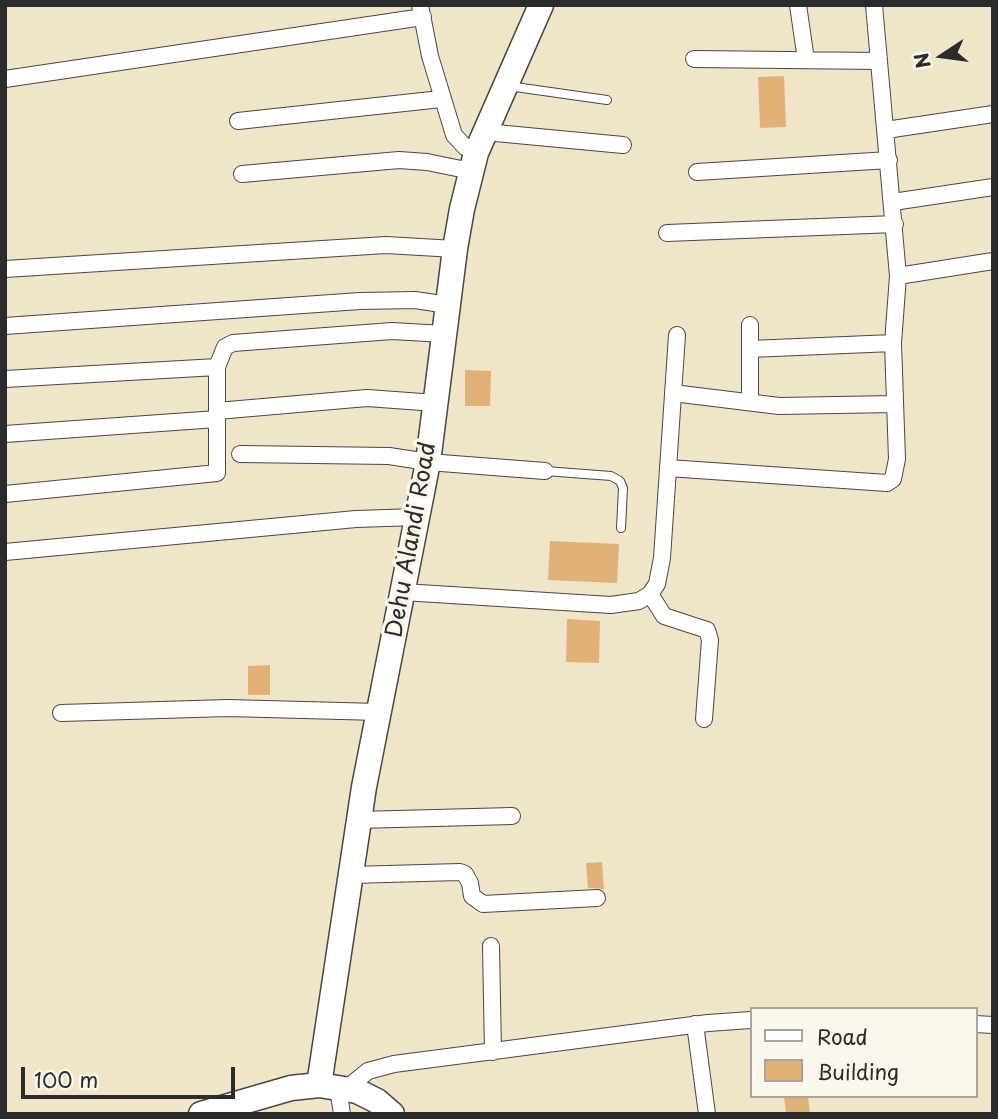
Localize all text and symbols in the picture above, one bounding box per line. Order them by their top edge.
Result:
north arrow [907,21,977,91]
text: N [906,50,937,71]
street label: Dehu Alandi Road [381,440,443,640]
legend [750,1007,977,1098]
text: Road [817,1020,868,1052]
scale bar [24,1052,238,1096]
text: Building [817,1055,899,1087]
text: 100 m [34,1063,98,1095]

